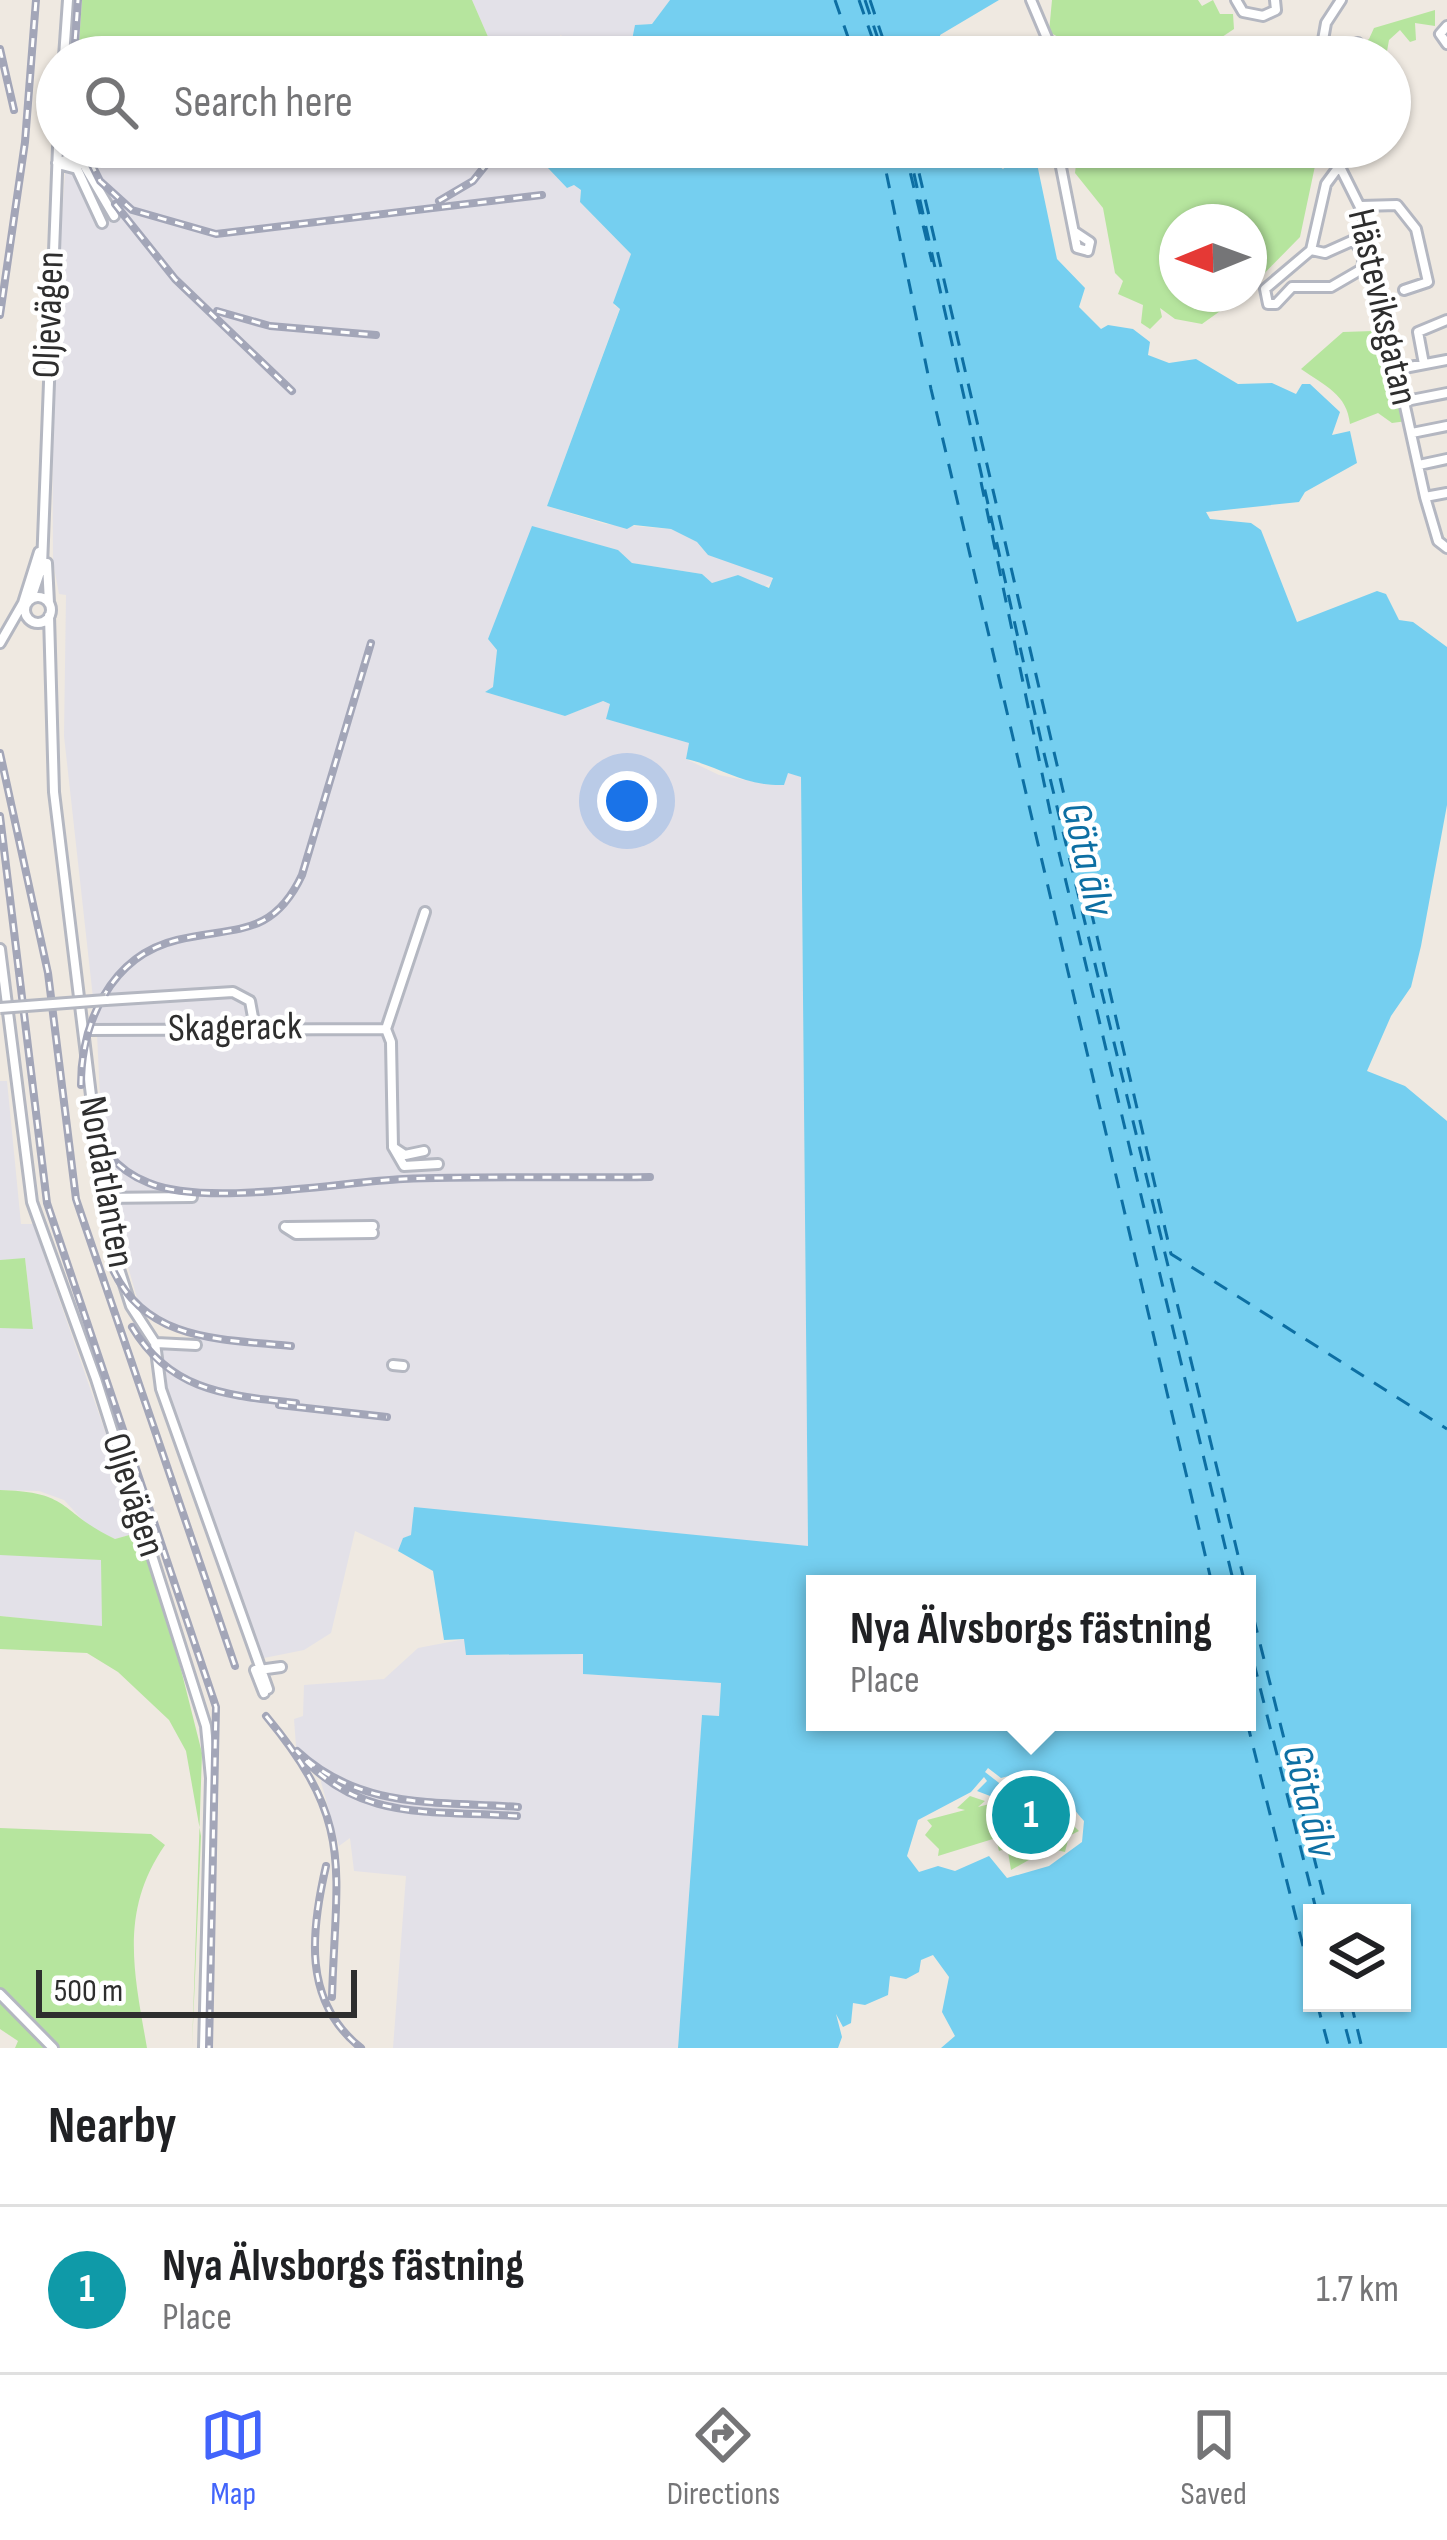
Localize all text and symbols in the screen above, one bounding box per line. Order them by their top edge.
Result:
search box [36,36,1411,168]
icon: search [78,69,144,135]
text: Search here [174,75,353,130]
north arrow [1159,204,1267,312]
street label: Hästeviksgatan [1337,204,1427,410]
street label: Oljevägen [23,251,75,379]
your location [597,771,657,831]
water label: Göta älv [1049,798,1125,922]
street label: Skagerack [168,1003,302,1053]
street label: Nordatlanten [68,1093,144,1271]
street label: Oljevägen [91,1427,175,1563]
popup [806,1575,1256,1731]
text: Nya Älvsborgs fästning [850,1602,1212,1657]
text: Place [850,1657,920,1704]
water label: Göta älv [1270,1739,1348,1865]
pin: 1 [992,1770,1070,1860]
map controls [1303,1904,1411,2012]
button: layers [1303,1904,1411,2012]
scale bar [36,1964,357,2017]
text: 500 m [54,1971,123,2011]
text: Nearby [48,2096,177,2157]
text: Nya Älvsborgs fästning [162,2239,524,2294]
text: 1 [79,2266,95,2313]
text: 1.7 km [1316,2266,1399,2313]
text: Place [162,2294,232,2341]
tab: Map [200,2402,266,2514]
tab: Directions [667,2402,780,2514]
tab: Saved [1181,2402,1247,2514]

